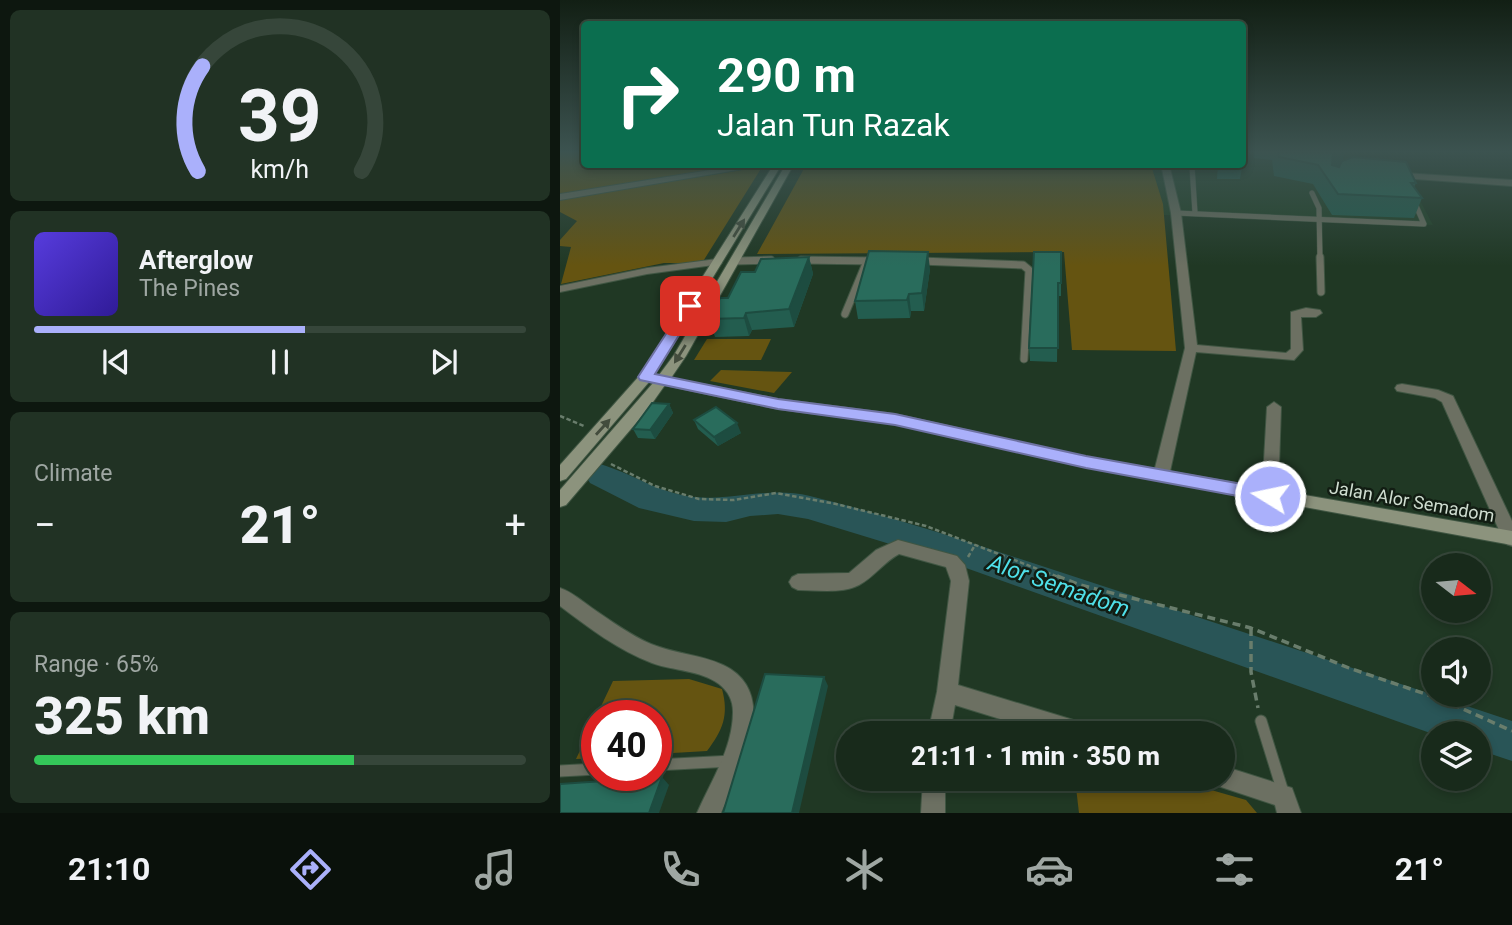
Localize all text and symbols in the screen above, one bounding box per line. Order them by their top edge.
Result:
text: 290 m [717,47,856,104]
icon: right [602,49,693,140]
text: 39 [238,74,322,160]
text: Jalan Tun Razak [717,106,950,144]
text: km/h [251,155,309,184]
one-way arrow [732,218,745,237]
text: Afterglow [139,245,253,275]
text: The Pines [139,275,240,302]
pin [660,276,720,336]
icon: arrive [671,287,709,325]
icon: previous [97,343,135,381]
icon: pause [261,343,299,381]
icon: next [425,343,463,381]
one-way arrow [674,344,687,364]
one-way arrow [595,418,611,435]
position arrow [1233,459,1307,533]
text: Climate [34,460,113,487]
street label: Jalan Alor Semadom [1328,476,1496,526]
text: 21° [240,495,320,556]
text: − [34,503,56,547]
text: + [504,503,526,547]
water label: Alor Semadom [984,549,1133,623]
north arrow [1421,553,1491,623]
map controls [1421,553,1491,791]
button: sound [1421,637,1491,707]
text: Range · 65% [34,651,159,678]
text: 325 km [34,686,210,747]
speed limit sign: 40 [581,700,672,791]
button: layers [1421,721,1491,791]
text: 21:11 · 1 min · 350 m [911,741,1160,771]
icon: directions [286,845,335,894]
icon: music [471,845,520,894]
icon: phone [656,845,705,894]
icon: climate [840,845,889,894]
icon: car [1025,845,1074,894]
icon: filters [1210,845,1259,894]
text: 21:10 [68,850,150,888]
text: 21° [1395,850,1444,888]

